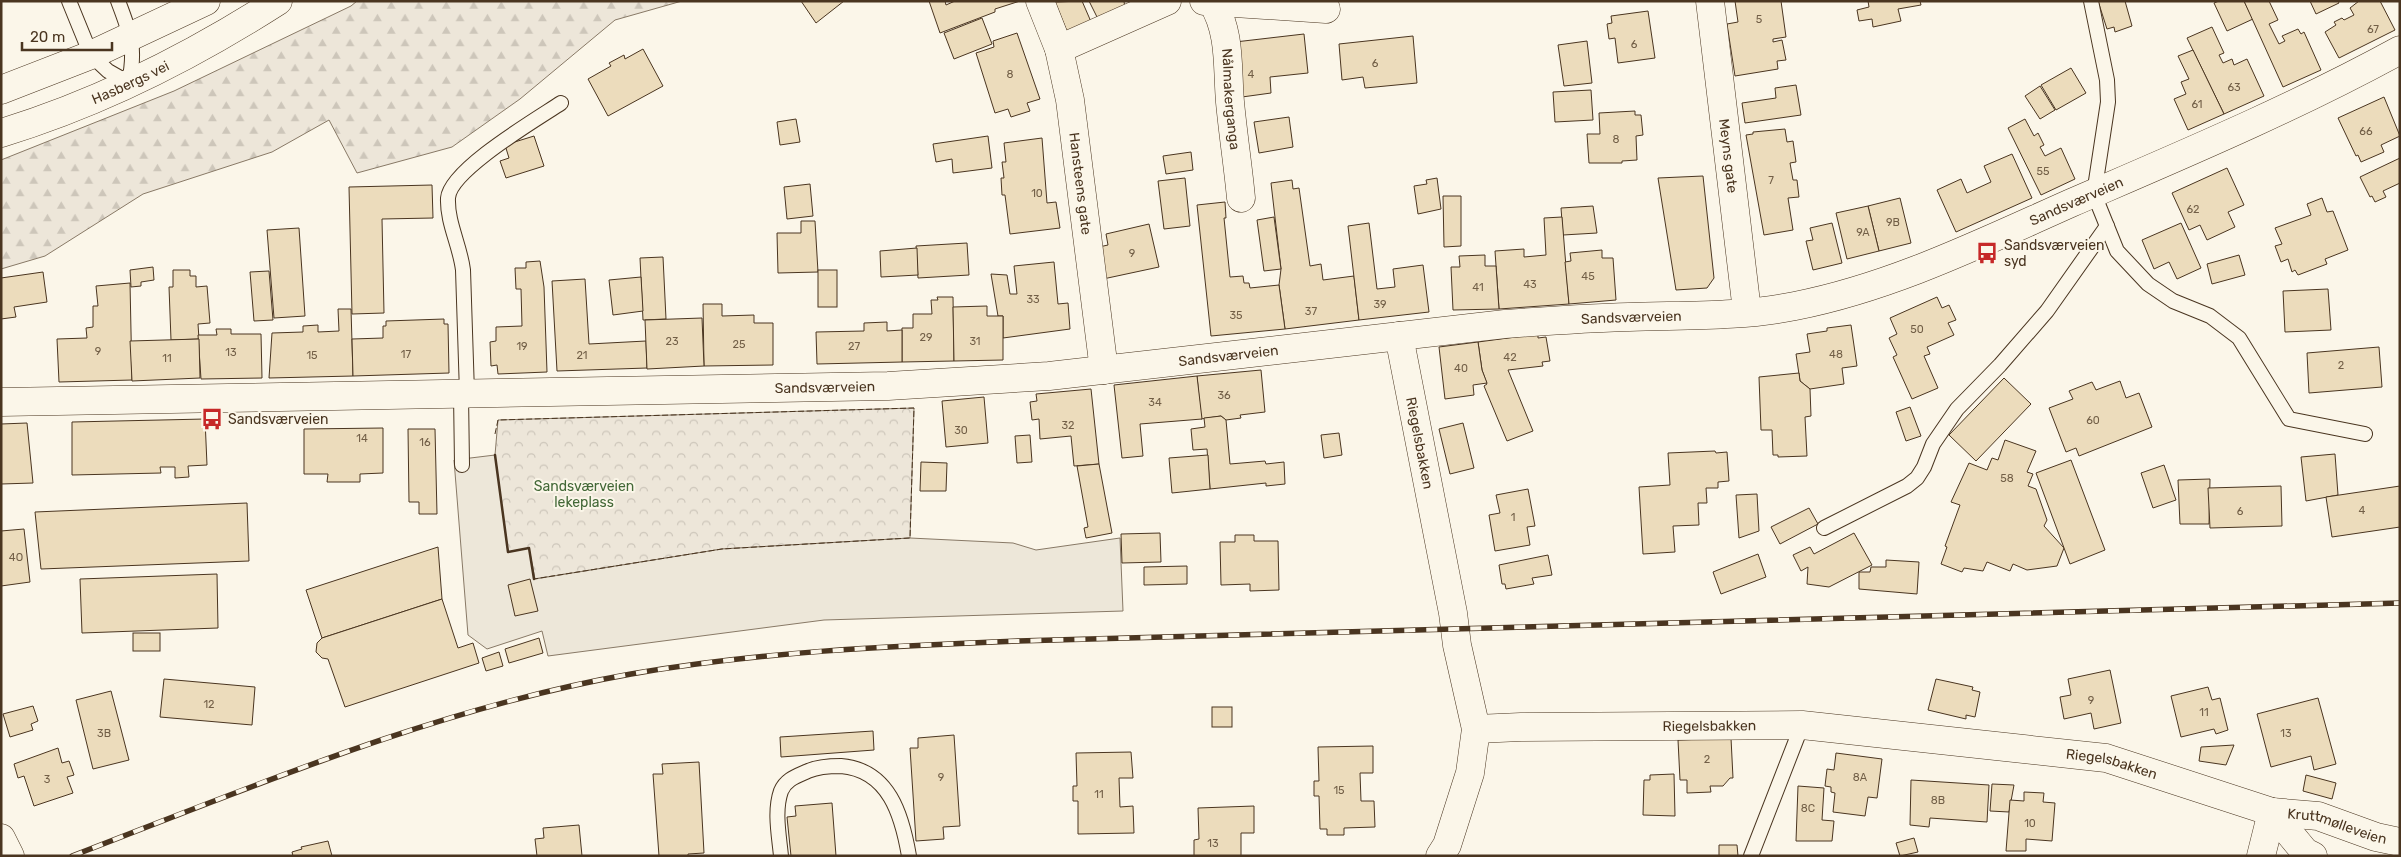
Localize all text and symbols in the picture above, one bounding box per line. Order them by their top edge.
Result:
house number: 5 [1756,13,1763,26]
scale bar [22,20,112,52]
house number: 67 [2367,23,2379,36]
text: 20 m [30,28,65,46]
house number: 6 [1631,38,1638,51]
street label: Nålmakerganga [1218,48,1243,151]
street label: Hasbergs vei [89,57,172,108]
house number: 6 [1372,57,1379,70]
house number: 8 [1007,68,1014,81]
house number: 4 [1248,68,1255,81]
house number: 63 [2227,81,2241,94]
house number: 61 [2191,98,2203,111]
street label: Meyns gate [1715,118,1741,194]
house number: 66 [2359,125,2373,138]
street label: Hansteens gate [1065,131,1095,236]
house number: 8 [1613,133,1620,146]
house number: 55 [2036,165,2050,178]
house number: 7 [1768,174,1774,187]
street label: Sandsværveien [2027,174,2126,230]
house number: 10 [1031,187,1043,200]
house number: 62 [2186,203,2200,216]
house number: 9B [1886,216,1900,229]
house number: 9A [1856,226,1870,239]
place label: Sandsværveien syd [2004,237,2104,270]
bus stop icon: Sandsværveien syd [1974,240,2000,266]
house number: 9 [1129,247,1135,260]
house number: 45 [1581,270,1595,283]
house number: 43 [1523,278,1537,291]
house number: 41 [1472,281,1484,294]
house number: 33 [1026,293,1040,306]
house number: 39 [1373,298,1387,311]
house number: 37 [1305,305,1317,318]
street label: Sandsværveien [1581,308,1682,328]
house number: 35 [1229,309,1243,322]
house number: 50 [1910,323,1924,336]
house number: 29 [920,331,932,344]
house number: 23 [665,335,679,348]
house number: 31 [969,335,981,348]
house number: 25 [733,338,746,351]
house number: 19 [516,340,528,353]
house number: 27 [848,340,860,353]
street label: Sandsværveien [1178,342,1279,370]
house number: 9 [95,345,101,358]
house number: 13 [225,346,237,359]
house number: 17 [401,348,412,361]
house number: 48 [1829,348,1843,361]
house number: 15 [306,349,318,362]
house number: 21 [576,349,588,362]
house number: 42 [1503,351,1517,364]
house number: 11 [162,352,172,365]
house number: 2 [2338,359,2344,372]
house number: 40 [1454,362,1468,375]
street label: Sandsværveien [774,378,875,397]
house number: 36 [1217,389,1231,402]
street label: Riegelsbakken [1402,395,1437,491]
house number: 34 [1148,396,1162,409]
bus stop icon: Sandsværveien [199,406,225,432]
place label: Sandsværveien [228,411,328,428]
house number: 60 [2086,414,2100,427]
house number: 32 [1061,419,1075,432]
house number: 30 [954,424,968,437]
house number: 14 [356,432,368,445]
house number: 16 [419,436,431,449]
house number: 58 [2000,472,2014,485]
park label: Sandsværveien lekeplass [534,478,634,511]
house number: 4 [2359,504,2366,517]
house number: 6 [2237,505,2244,518]
house number: 1 [1511,511,1515,524]
house number: 4O [9,551,23,564]
house number: 9 [2088,694,2094,707]
house number: 12 [203,698,215,711]
house number: 11 [2199,706,2209,719]
street label: Riegelsbakken [1662,717,1756,735]
house number: 3B [97,727,111,740]
house number: 13 [2280,727,2292,740]
street label: Riegelsbakken [2065,746,2159,783]
house number: 2 [1704,753,1710,766]
house number: 9 [938,771,944,784]
house number: 8A [1853,771,1868,784]
house number: 3 [44,773,51,786]
house number: 15 [1333,784,1345,797]
house number: 11 [1094,788,1104,801]
house number: 8B [1931,794,1945,807]
house number: 8C [1801,802,1815,815]
street label: Kruttmølleveien [2287,805,2388,848]
house number: 10 [2024,817,2036,830]
house number: 13 [1207,837,1219,850]

